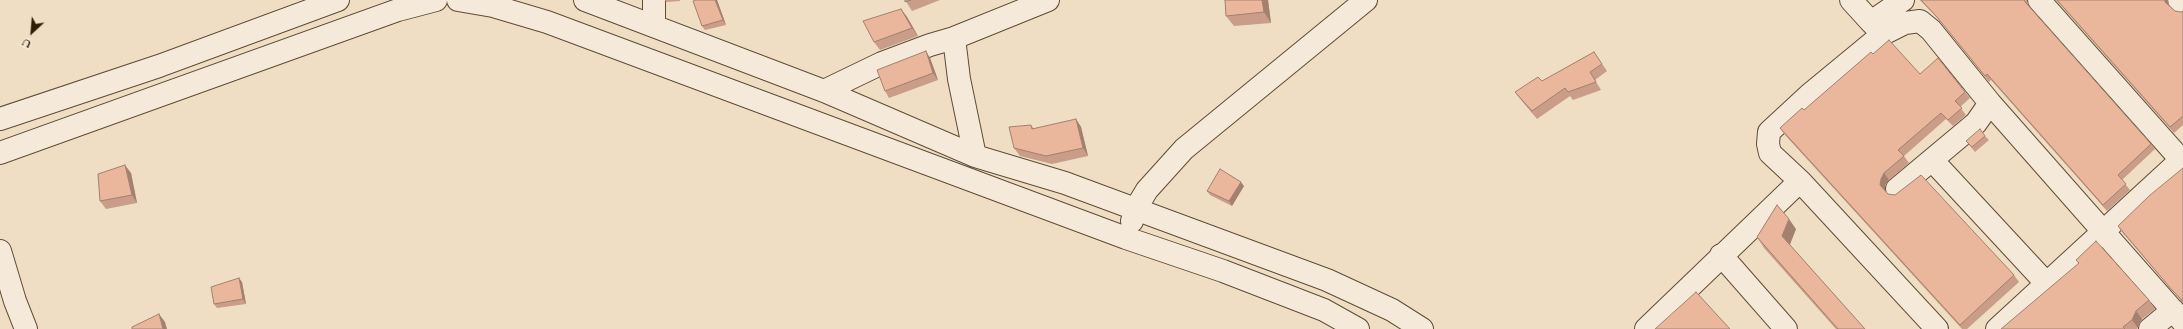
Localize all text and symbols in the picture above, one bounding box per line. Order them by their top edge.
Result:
north arrow [12,12,52,52]
text: U [19,35,34,52]

